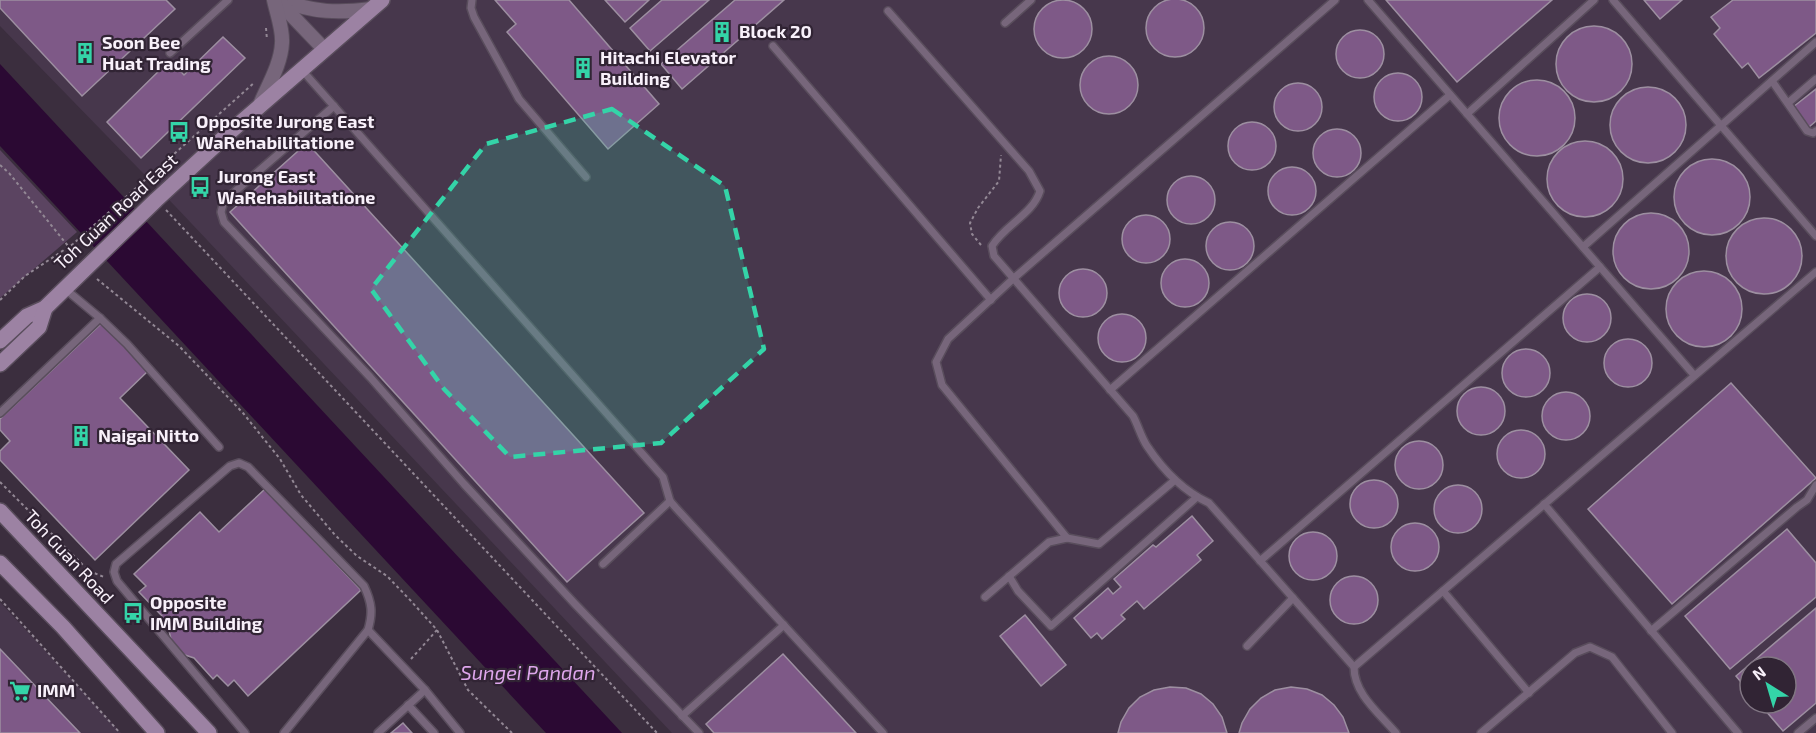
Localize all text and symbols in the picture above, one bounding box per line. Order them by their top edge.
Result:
building icon: Block 20 [710,20,734,44]
place label: Block 20 [739,20,812,42]
place label: Soon Bee Huat Trading [102,31,211,74]
building icon: Soon Bee Huat Trading [73,41,97,65]
place label: Hitachi Elevator Building [600,46,737,89]
building icon: Hitachi Elevator Building [571,56,595,80]
place label: Opposite Jurong East WaRehabilitatione [196,110,375,153]
bus stop icon: Opposite Jurong East WaRehabilitatione [167,120,191,144]
street label: Toh Guan Road East [49,148,182,274]
place label: Jurong East WaRehabilitatione [217,165,376,208]
bus stop icon: Jurong East WaRehabilitatione [188,175,212,199]
building icon: Naigai Nitto [69,424,93,448]
place label: Naigai Nitto [98,424,199,446]
street label: Toh Guan Road [21,505,119,608]
place label: Opposite IMM Building [150,591,263,634]
bus stop icon: Opposite IMM Building [121,601,145,625]
north arrow [1738,655,1798,715]
water label: Sungei Pandan [461,660,595,684]
text: N [1748,662,1769,684]
supermarket icon: IMM [8,679,32,703]
place label: IMM [37,679,75,701]

